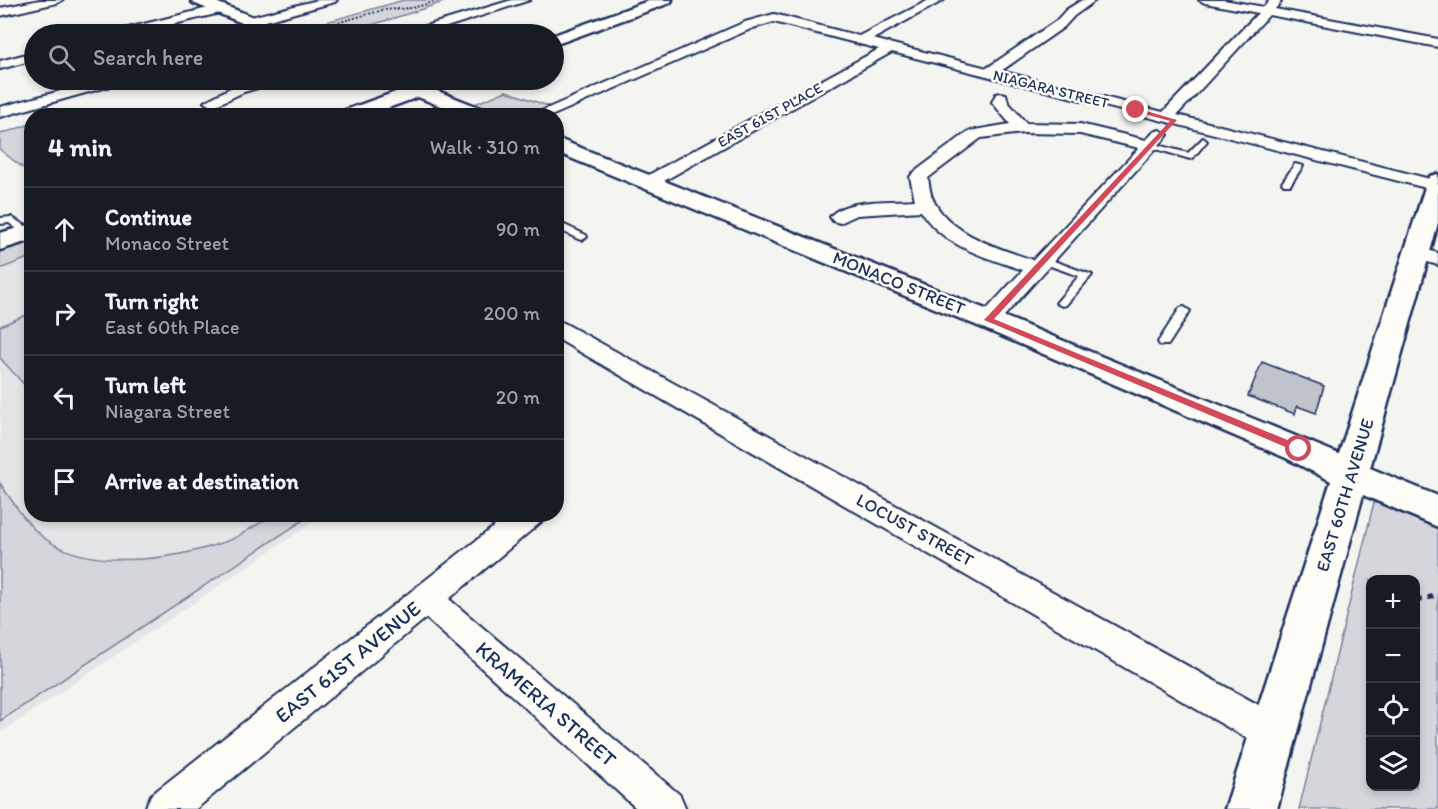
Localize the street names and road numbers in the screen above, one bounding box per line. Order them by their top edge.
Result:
street label: NIAGARA STREET [991,66,1111,112]
street label: EAST 61ST PLACE [715,79,825,151]
street label: MONACO STREET [830,246,968,320]
street label: EAST 60TH AVENUE [1311,416,1379,574]
street label: LOCUST STREET [852,489,978,571]
street label: EAST 61ST AVENUE [270,595,425,728]
street label: KRAMERIA STREET [471,636,622,772]

